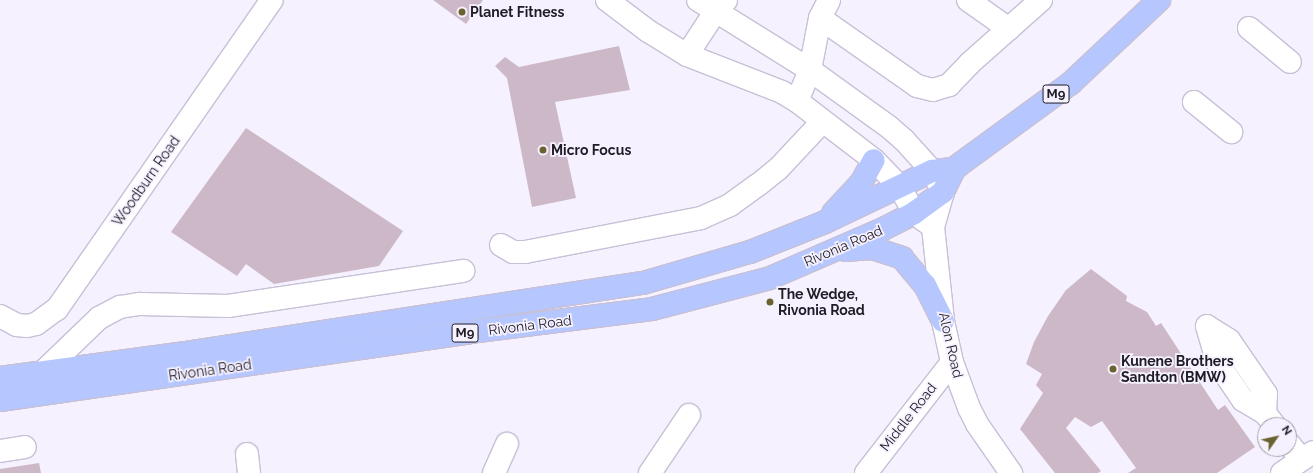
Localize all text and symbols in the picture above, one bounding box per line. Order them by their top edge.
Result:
place label: Planet Fitness [470,4,564,20]
marker: Planet Fitness [457,7,467,17]
road number: M9 [1042,83,1070,105]
street label: Woodburn Road [109,133,183,229]
place label: Micro Focus [551,142,631,158]
marker: Micro Focus [538,145,548,155]
street label: Rivonia Road [801,222,885,270]
place label: The Wedge, Rivonia Road [778,286,865,318]
marker: The Wedge, Rivonia Road [765,297,775,307]
street label: Alon Road [935,311,967,379]
street label: Rivonia Road [487,312,573,338]
road number: M9 [451,322,479,344]
place label: Kunene Brothers Sandton (BMW) [1121,353,1234,386]
street label: Rivonia Road [167,356,253,384]
marker: Kunene Brothers Sandton (BMW) [1108,364,1118,374]
street label: Middle Road [876,380,940,454]
north arrow [1257,417,1297,457]
text: N [1279,423,1294,438]

